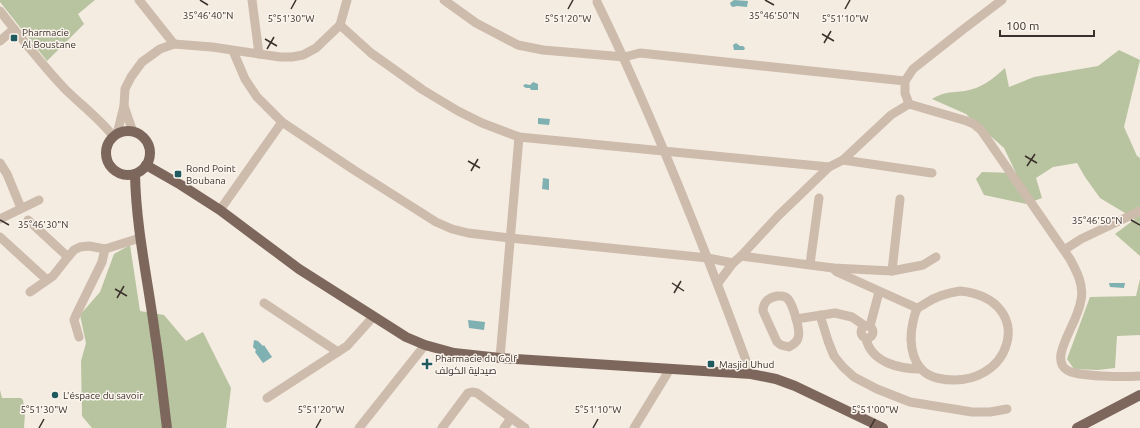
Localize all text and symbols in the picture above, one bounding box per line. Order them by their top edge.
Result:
text: 35°46'40"N [183,10,233,21]
text: 35°46'50"N [749,10,799,21]
scale bar [1000,12,1094,38]
text: 5°51'30"W [267,13,315,24]
text: 5°51'20"W [544,13,592,24]
text: 5°51'10"W [821,13,869,24]
text: 100 m [1006,19,1039,32]
place label: Pharmacie Al Boustane [22,27,76,50]
marker: Pharmacie Al Boustane [9,33,19,43]
place label: Rond Point Boubana [186,163,236,186]
marker: Rond Point Boubana [173,169,183,179]
text: 35°46'50"N [1072,215,1122,226]
text: 35°46'30"N [18,219,68,230]
place label: Pharmacie du Golf صيدلية الكولف [435,353,517,376]
marker: Pharmacie du Golf صيدلية الكولف [422,359,432,369]
marker: Masjid Uhud [706,359,716,369]
place label: Masjid Uhud [719,359,774,370]
marker: L'éspace du savoir [50,390,60,400]
place label: L'éspace du savoir [63,390,143,401]
text: 5°51'30"W [20,404,68,415]
text: 5°51'20"W [297,404,345,415]
text: 5°51'10"W [574,404,622,415]
text: 5°51'00"W [851,404,899,415]

